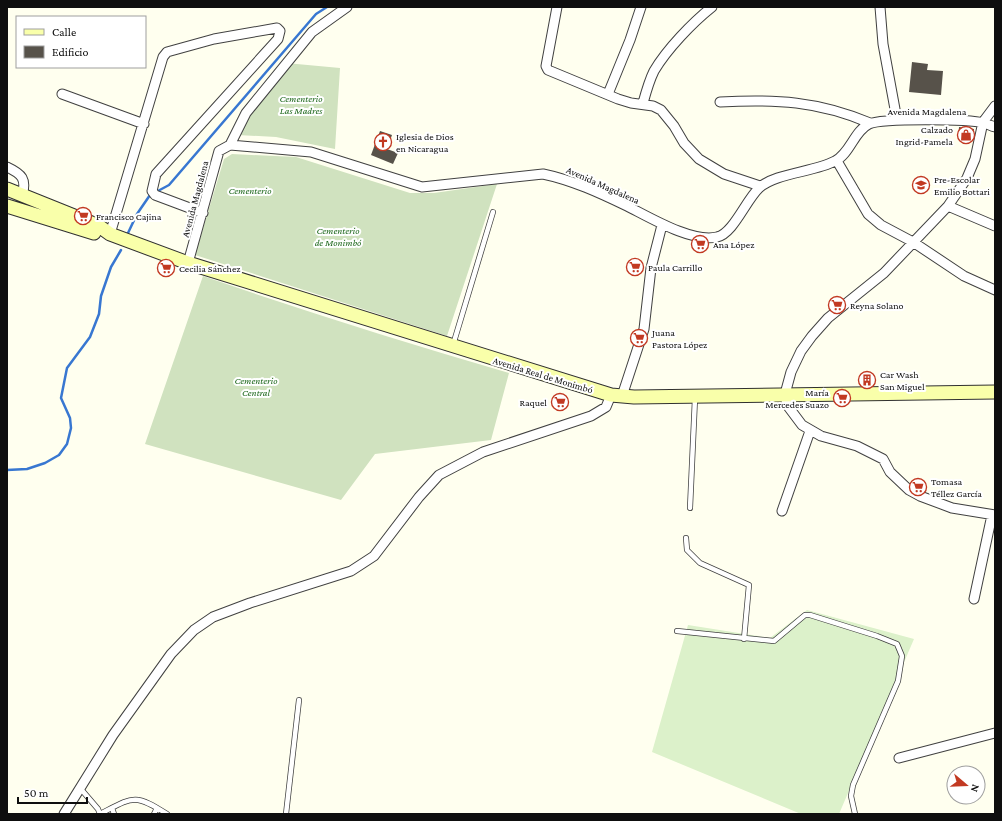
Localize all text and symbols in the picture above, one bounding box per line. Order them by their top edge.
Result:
legend [16,16,146,68]
text: Calle [52,25,76,39]
text: Edificio [52,45,89,59]
park label: Cementerio Las Madres [279,93,323,116]
street label: Avenida Magdalena [888,106,967,117]
place label: Calzado Ingrid-Pamela [896,124,953,147]
shop icon: Calzado Ingrid-Pamela [956,125,976,145]
place label: Iglesia de Dios en Nicaragua [396,131,454,154]
church icon: Iglesia de Dios en Nicaragua [373,132,393,152]
street label: Avenida Magdalena [179,159,211,238]
street label: Avenida Magdalena [565,164,642,206]
place label: Pre-Escolar Emilio Bottari [934,174,990,197]
school or university icon: Pre-Escolar Emilio Bottari [911,175,931,195]
park label: Cementerio [228,185,272,196]
supermarket icon: Francisco Cajina [73,206,93,226]
place label: Francisco Cajina [96,211,162,223]
park label: Cementerio de Monimbó [315,225,362,248]
supermarket icon: Ana López [690,234,710,254]
place label: Ana López [713,239,754,250]
supermarket icon: Paula Carrillo [625,257,645,277]
supermarket icon: Cecilia Sánchez [156,258,176,278]
place label: Paula Carrillo [648,262,702,273]
place label: Cecilia Sánchez [179,263,241,274]
supermarket icon: Reyna Solano [827,295,847,315]
place label: Reyna Solano [850,300,904,311]
place label: Juana Pastora López [651,327,707,350]
supermarket icon: Juana Pastora López [629,328,649,348]
street label: Avenida Real de Monimbó [492,355,594,395]
place label: Car Wash San Miguel [880,369,925,392]
building icon: Car Wash San Miguel [857,370,877,390]
park label: Cementerio Central [234,375,278,398]
place label: María Mercedes Suazo [765,387,829,410]
supermarket icon: María Mercedes Suazo [832,388,852,408]
supermarket icon: Raquel [550,392,570,412]
place label: Raquel [519,397,547,408]
place label: Tomasa Téllez García [931,476,982,499]
supermarket icon: Tomasa Téllez García [908,477,928,497]
north arrow [946,765,986,805]
scale bar [18,779,87,805]
text: N [968,783,982,794]
text: 50 m [24,786,49,800]

